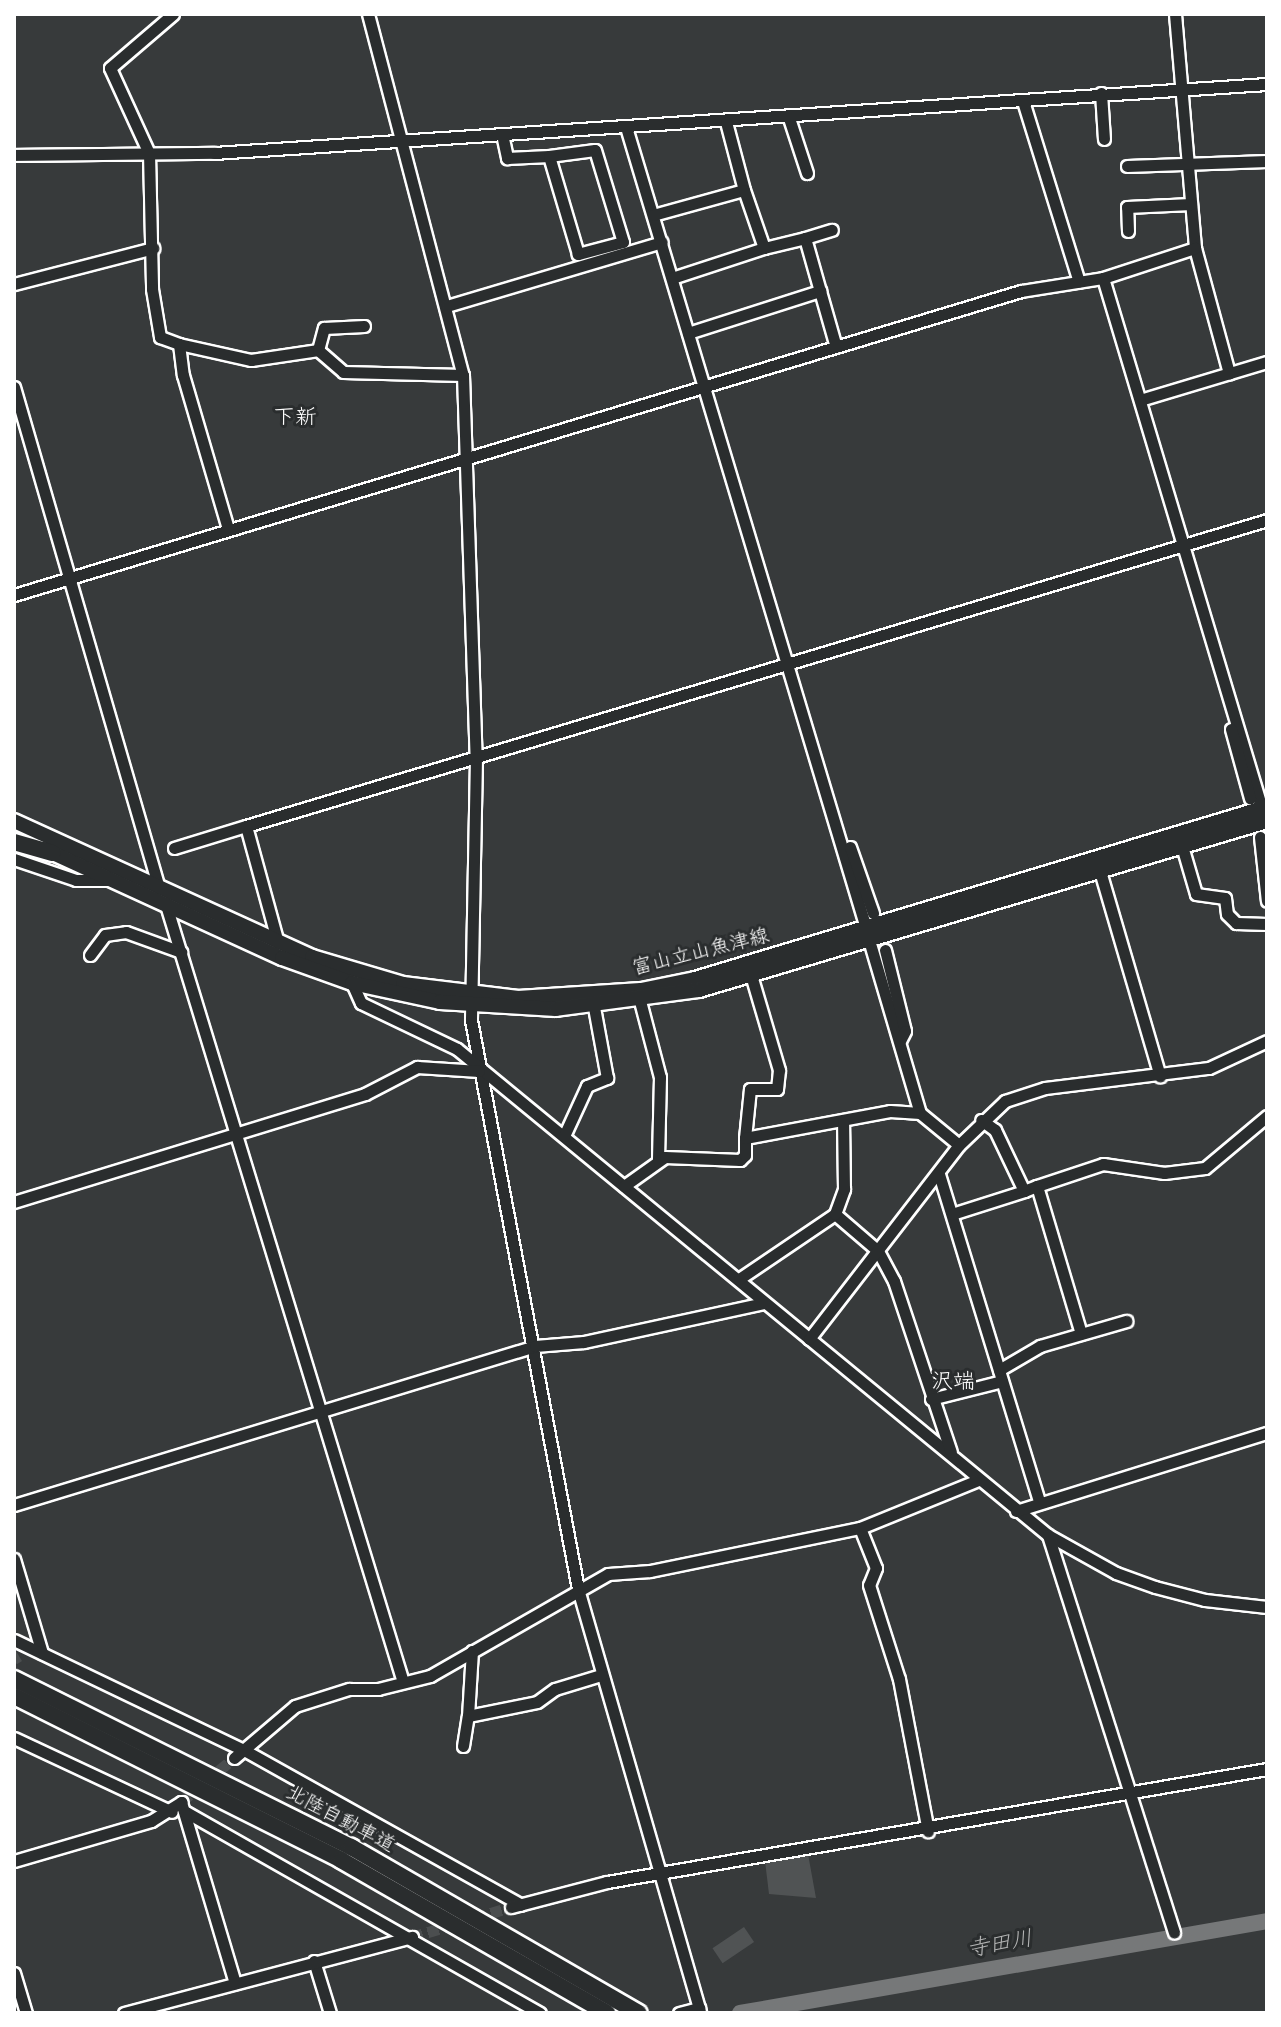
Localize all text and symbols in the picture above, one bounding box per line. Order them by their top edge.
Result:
district label: 下新 [273,406,317,432]
street label: 富山立山魚津線 [630,924,772,982]
district label: 沢端 [931,1370,975,1396]
street label: 北陸自動車道 [281,1781,399,1859]
water label: 寺田川 [965,1926,1035,1964]

